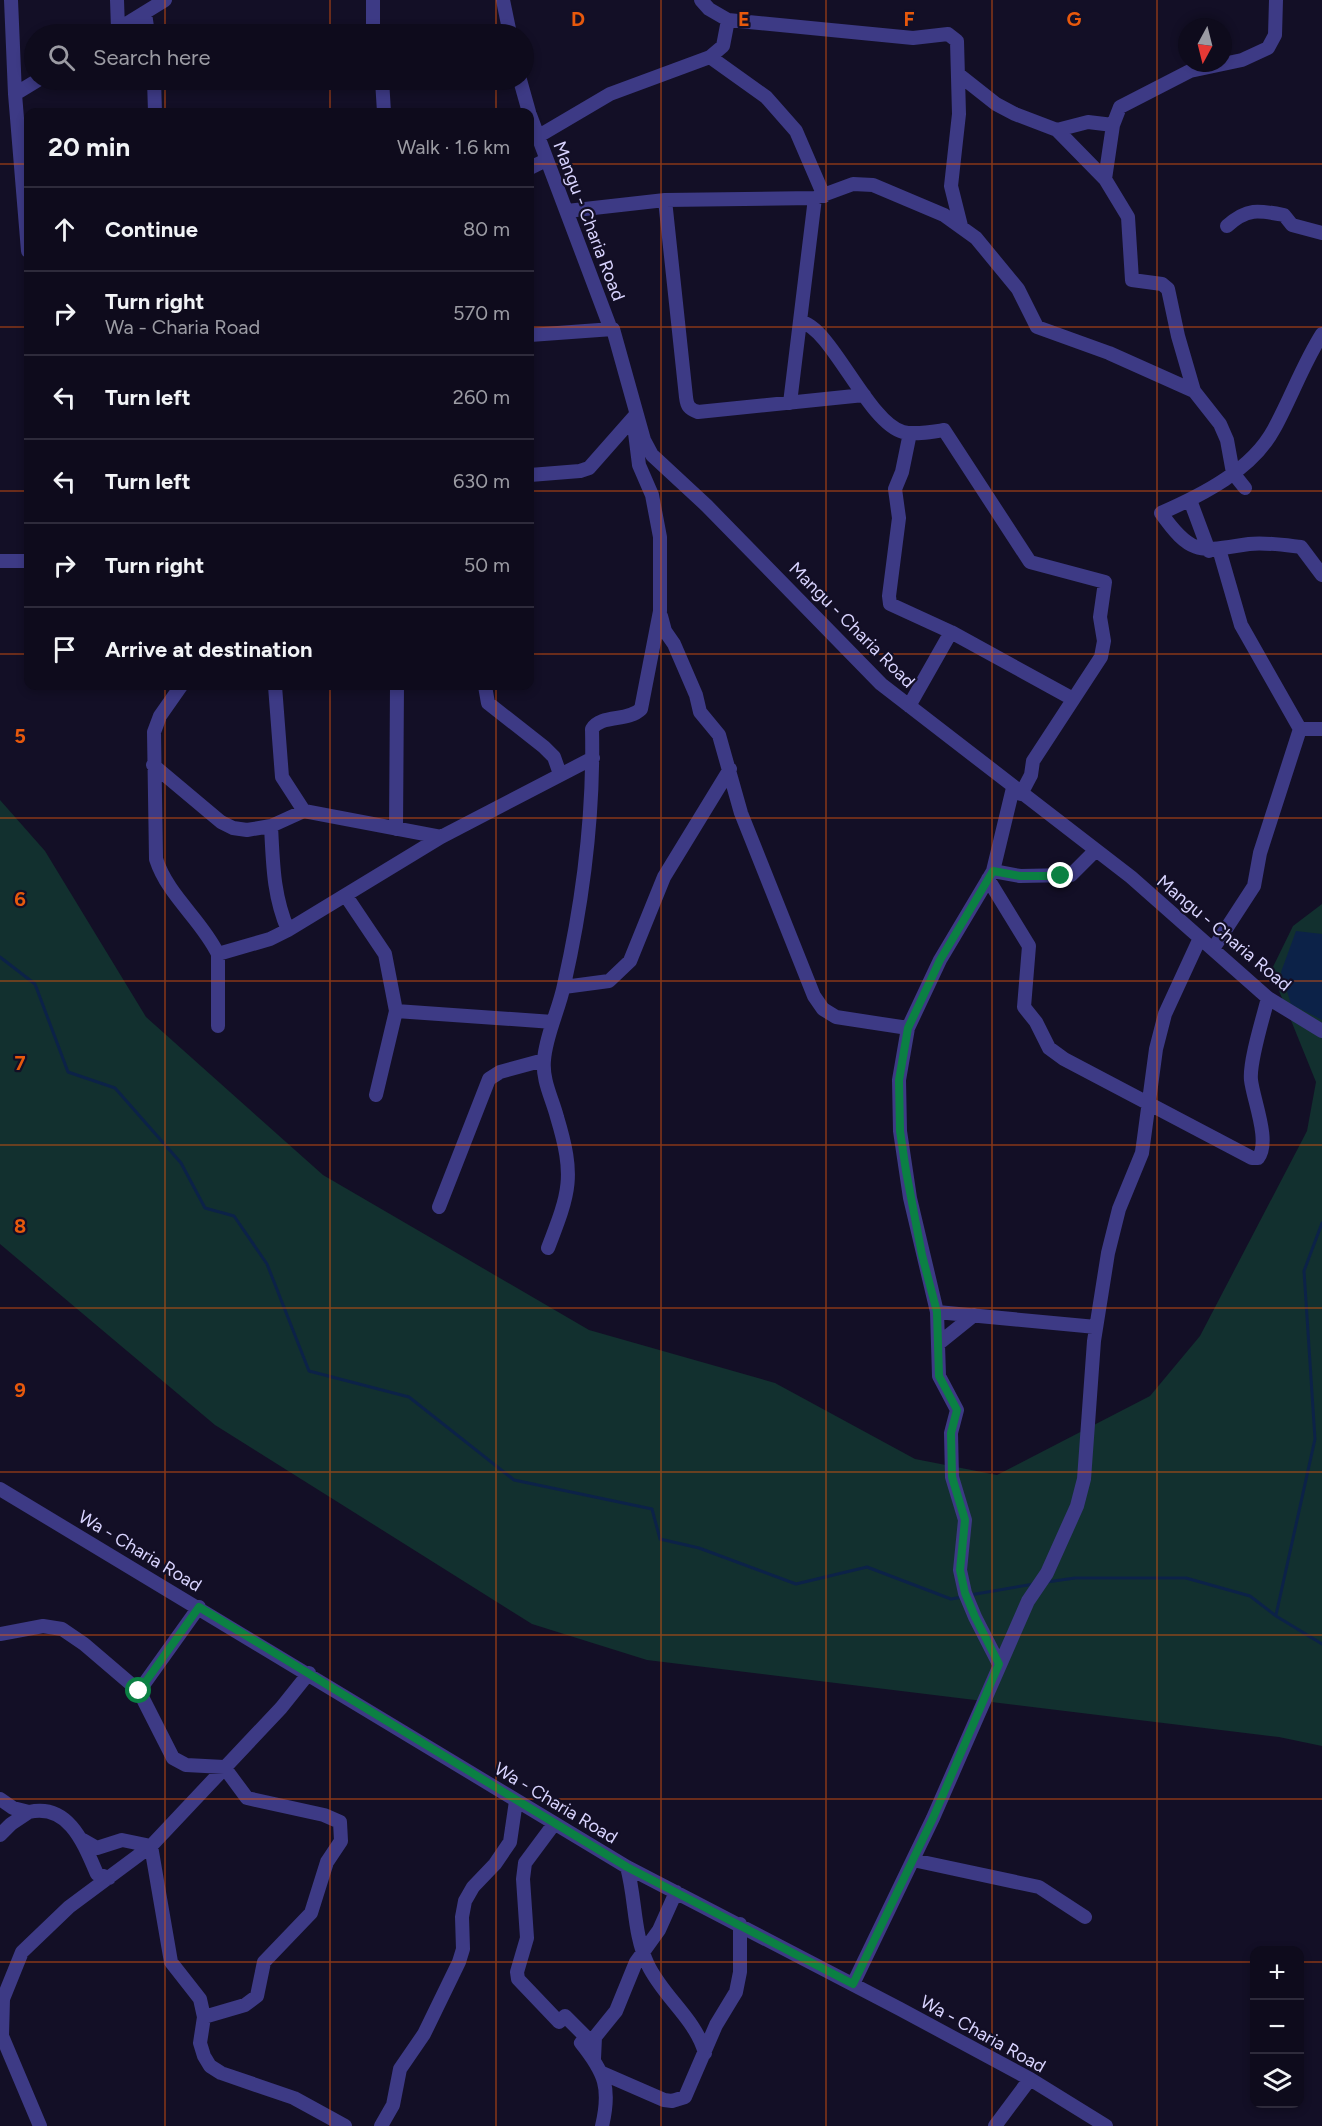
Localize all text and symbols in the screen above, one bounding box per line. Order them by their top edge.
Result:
text: D [571,7,585,31]
text: E [738,7,750,31]
text: F [903,7,915,31]
text: G [1067,7,1082,31]
north arrow [1178,18,1232,72]
search box [24,24,534,90]
icon: search [45,41,78,74]
text: Search here [93,44,211,71]
text: 20 min [48,131,130,163]
text: Walk · 1.6 km [397,135,510,159]
street label: Mangu - Charia Road [548,138,630,304]
icon: ahead [48,213,81,246]
text: Continue [105,216,198,243]
text: 80 m [463,217,510,241]
text: Turn right [105,288,204,315]
icon: right [48,297,81,330]
text: 570 m [453,301,510,325]
text: Wa - Charia Road [105,315,260,339]
icon: left [48,381,81,414]
text: Turn left [105,384,191,411]
text: 260 m [453,385,510,409]
icon: left [48,465,81,498]
text: Turn left [105,468,191,495]
text: 630 m [453,469,510,493]
icon: right [48,549,81,582]
text: Turn right [105,552,204,579]
text: 50 m [464,553,510,577]
street label: Mangu - Charia Road [784,557,920,693]
icon: arrive [48,633,81,666]
text: Arrive at destination [105,636,313,663]
text: 5 [14,724,26,748]
route end [1047,862,1073,888]
street label: Mangu - Charia Road [1152,870,1296,996]
text: 6 [14,887,26,911]
text: 7 [14,1051,26,1075]
text: 8 [14,1214,26,1238]
text: 9 [14,1378,26,1402]
street label: Wa - Charia Road [74,1506,206,1596]
route start [125,1677,151,1703]
street label: Wa - Charia Road [490,1758,622,1848]
map controls [1250,1946,1304,2108]
button: + [1250,1946,1304,2000]
street label: Wa - Charia Road [917,1991,1049,2077]
button: − [1250,2000,1304,2054]
button: layers [1250,2054,1304,2108]

